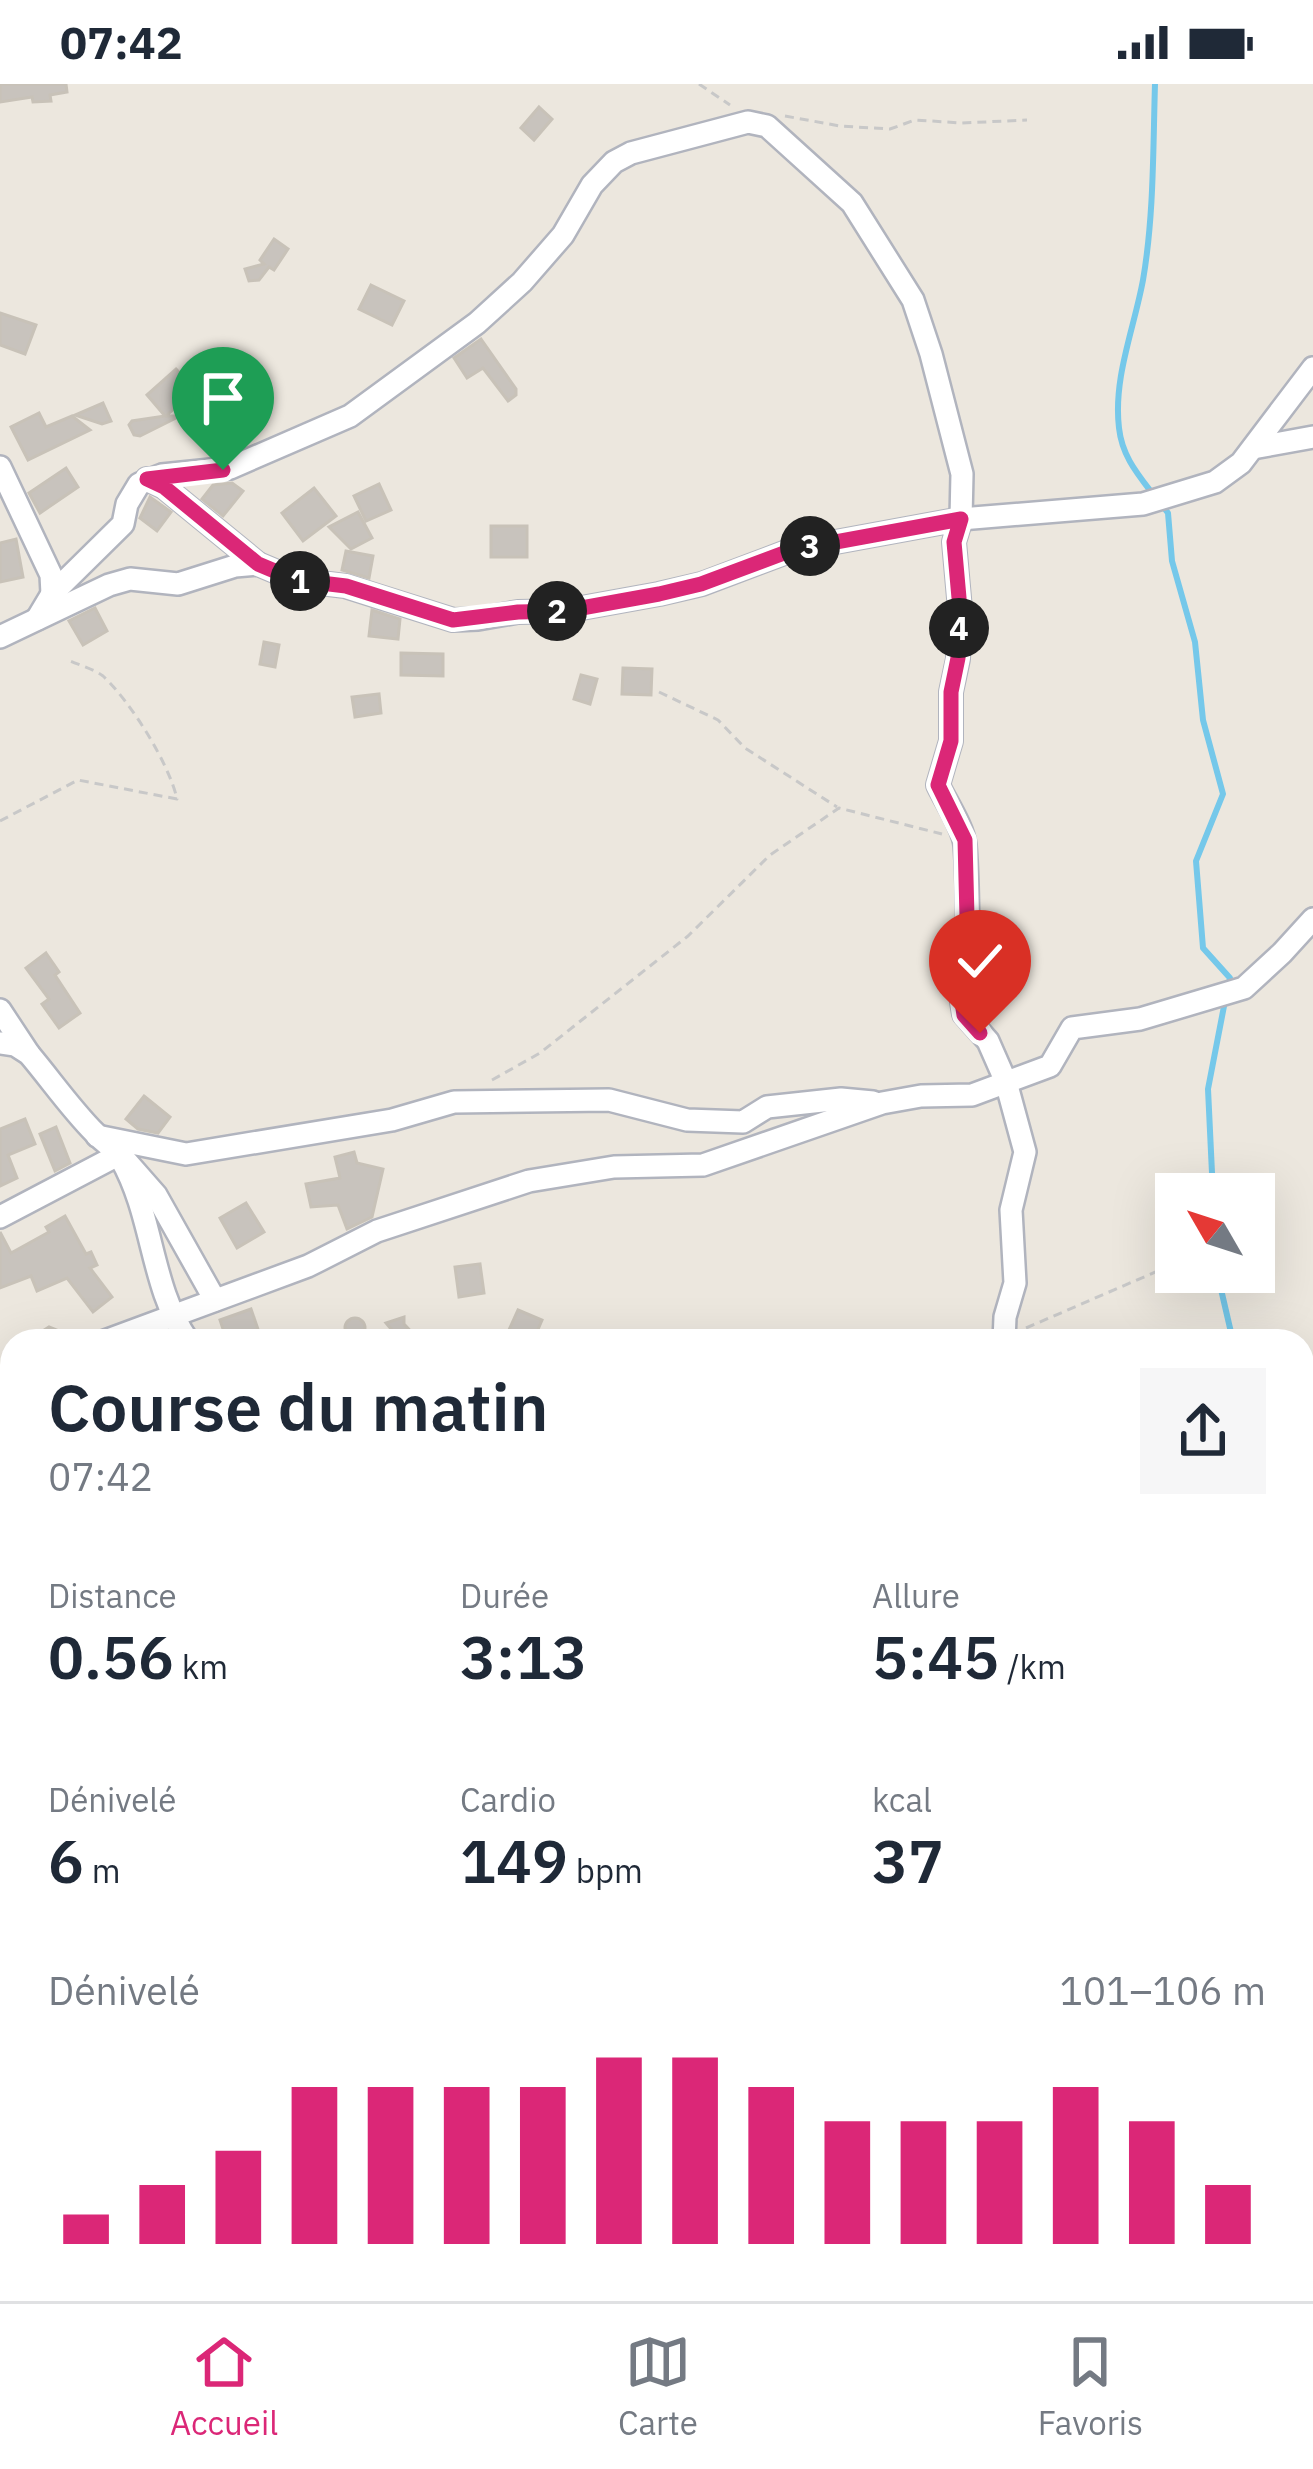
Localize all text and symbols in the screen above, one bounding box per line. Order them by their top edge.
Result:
text: 07:42 [60,13,183,71]
pin [172,347,274,470]
icon: arrive [190,365,256,431]
pin: 3 [780,516,840,576]
text: 3 [800,524,820,567]
pin: 1 [270,551,330,611]
text: 1 [290,559,310,602]
pin: 2 [527,581,587,641]
text: 2 [547,589,567,632]
pin: 4 [929,598,989,658]
text: 4 [949,606,969,649]
pin [929,910,1031,1033]
icon: check [947,928,1013,994]
north arrow [1155,1173,1275,1293]
map controls [1155,1173,1275,1293]
text: Course du matin [48,1363,548,1449]
button: share [1140,1368,1266,1494]
text: 07:42 [48,1451,153,1502]
text: Distance [48,1574,177,1617]
text: Durée [460,1574,549,1617]
text: Allure [872,1574,960,1617]
text: 0.56 [48,1617,174,1696]
text: 3:13 [460,1617,587,1696]
text: 5:45 [872,1617,999,1696]
text: km [174,1645,228,1688]
text: /km [999,1645,1066,1688]
text: Dénivelé [48,1778,176,1821]
text: Cardio [460,1778,556,1821]
text: kcal [872,1778,932,1821]
text: 6 [48,1821,84,1900]
text: 149 [460,1821,568,1900]
text: 37 [872,1821,944,1900]
text: m [84,1849,121,1892]
text: bpm [568,1849,643,1892]
text: Dénivelé [48,1965,200,2016]
text: 101–106 m [1059,1965,1266,2016]
tab: Accueil [170,2329,278,2444]
tab: Carte [618,2329,698,2444]
tab: Favoris [1038,2329,1143,2444]

